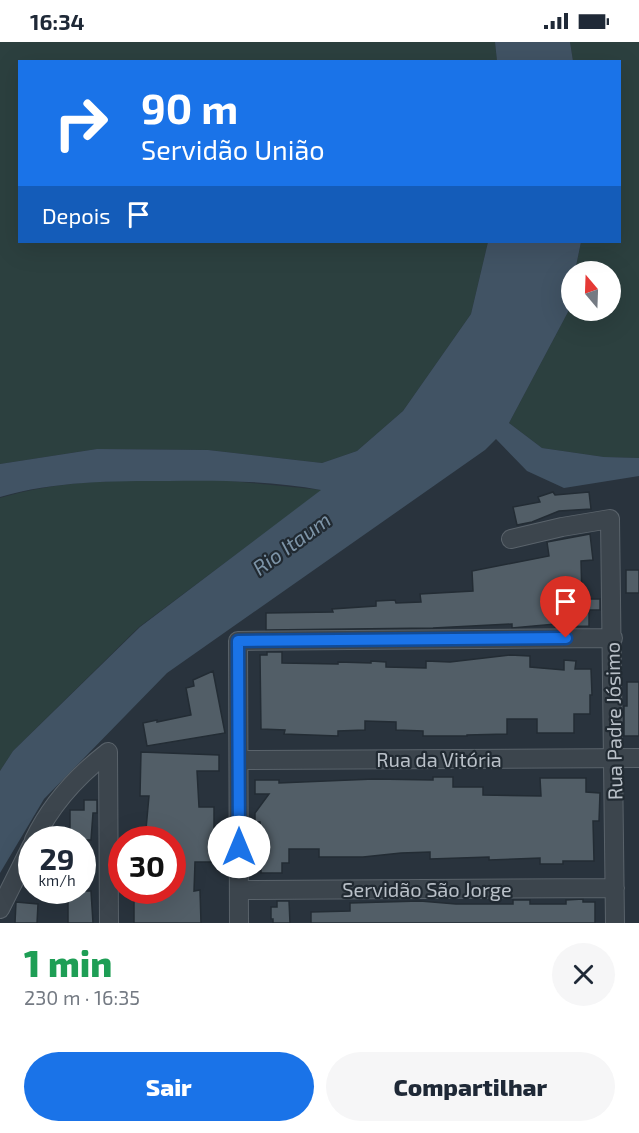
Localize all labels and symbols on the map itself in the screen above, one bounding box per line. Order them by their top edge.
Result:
north arrow [561,261,621,321]
water label: Rio Itaum [247,506,335,580]
pin [540,576,591,638]
street label: Rua Padre Jósimo [600,642,626,800]
street label: Rua da Vitória [376,747,502,771]
position arrow [207,815,271,879]
speed limit sign: 30 [108,826,186,904]
street label: Servidão São Jorge [342,877,512,901]

